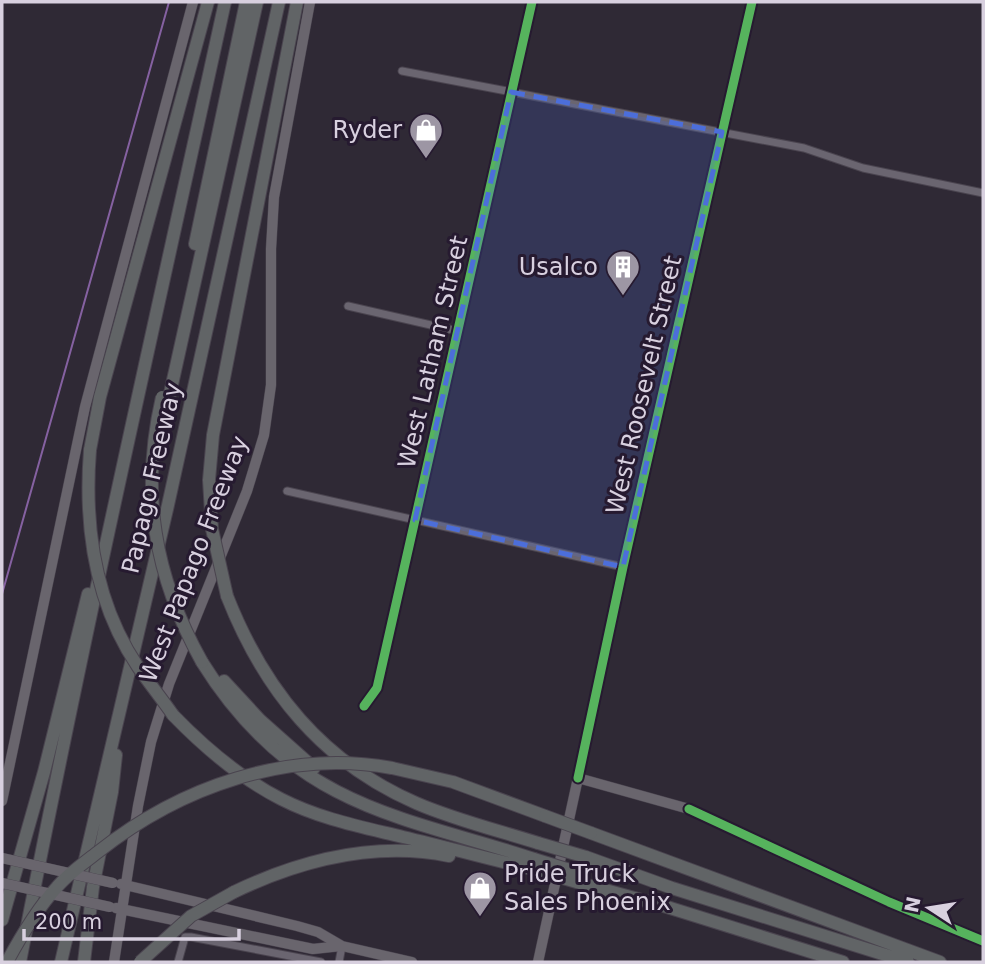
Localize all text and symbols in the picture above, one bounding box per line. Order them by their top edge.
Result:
shop icon: Ryder [407,111,445,160]
place label: Ryder [333,116,402,144]
street label: West Latham Street [393,233,473,471]
building icon: Usalco [604,248,642,297]
place label: Usalco [519,253,598,281]
street label: West Roosevelt Street [601,253,687,517]
street label: Papago Freeway [116,380,188,576]
street label: West Papago Freeway [134,432,254,686]
place label: Pride Truck Sales Phoenix [504,860,671,916]
shop icon: Pride Truck Sales Phoenix [461,869,499,918]
north arrow [894,873,964,943]
text: N [900,894,925,915]
scale bar [24,898,240,942]
text: 200 m [35,910,102,934]

